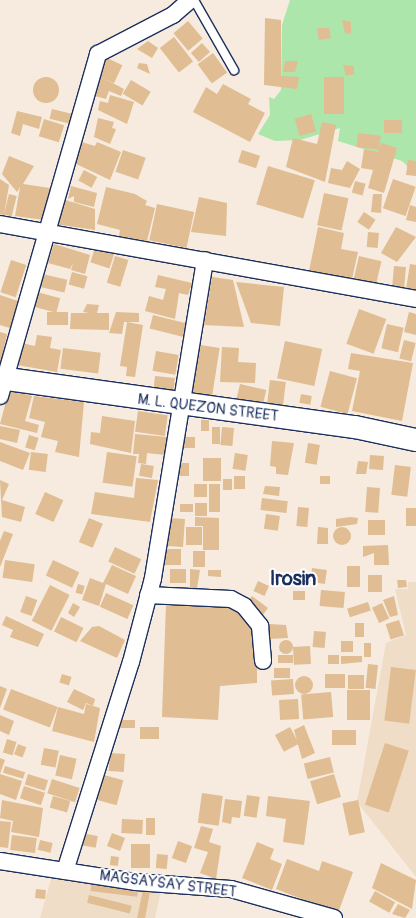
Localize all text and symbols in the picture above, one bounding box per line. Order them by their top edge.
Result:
street label: M. L. QUEZON STREET [137,390,279,426]
district label: Irosin [270,566,316,590]
street label: MAGSAYSAY STREET [99,867,237,901]

